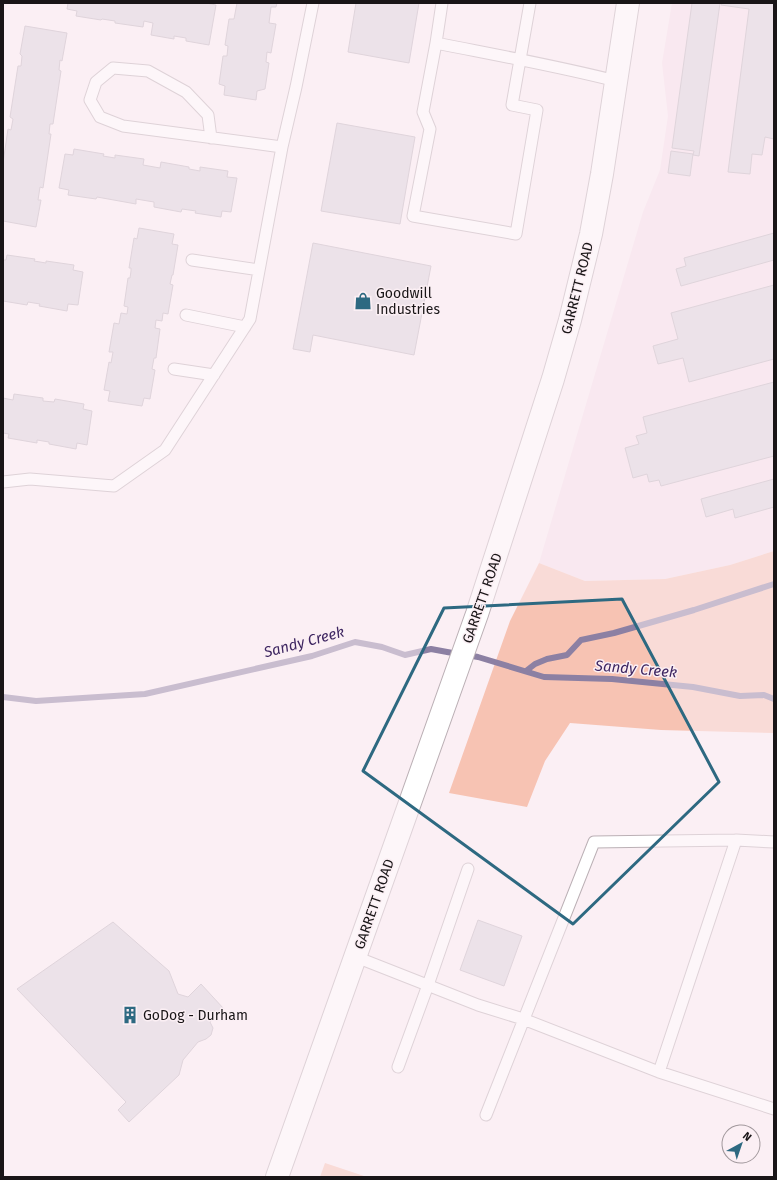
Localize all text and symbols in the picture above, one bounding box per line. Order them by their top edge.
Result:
street label: GARRETT ROAD [558,240,597,336]
place label: Goodwill Industries [376,285,440,318]
shop icon: Goodwill Industries [353,291,373,311]
street label: GARRETT ROAD [459,551,506,646]
water label: Sandy Creek [261,623,346,662]
water label: Sandy Creek [593,656,678,682]
street label: GARRETT ROAD [351,857,398,952]
building icon: GoDog - Durham [120,1005,140,1025]
place label: GoDog - Durham [143,1007,248,1024]
north arrow [721,1124,761,1164]
text: N [740,1129,754,1144]

